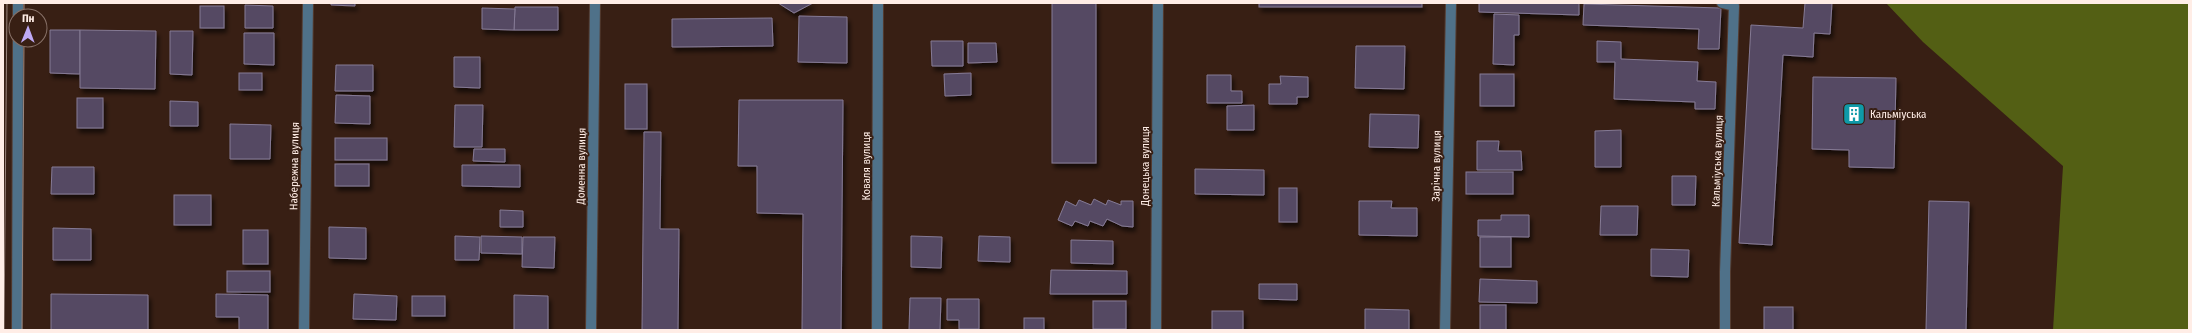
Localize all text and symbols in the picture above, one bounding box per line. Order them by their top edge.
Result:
north arrow [8,8,48,48]
text: Пн [22,12,35,25]
building icon: Кальміуська [1841,101,1867,127]
place label: Кальміуська [1870,108,1926,121]
street label: Кальміуська вулиця [1709,115,1726,207]
street label: Набережна вулиця [287,122,302,210]
street label: Донецька вулиця [1139,126,1152,207]
street label: Доменна вулиця [574,128,589,205]
street label: Зарічна вулиця [1429,130,1444,202]
street label: Коваля вулиця [860,131,873,201]

